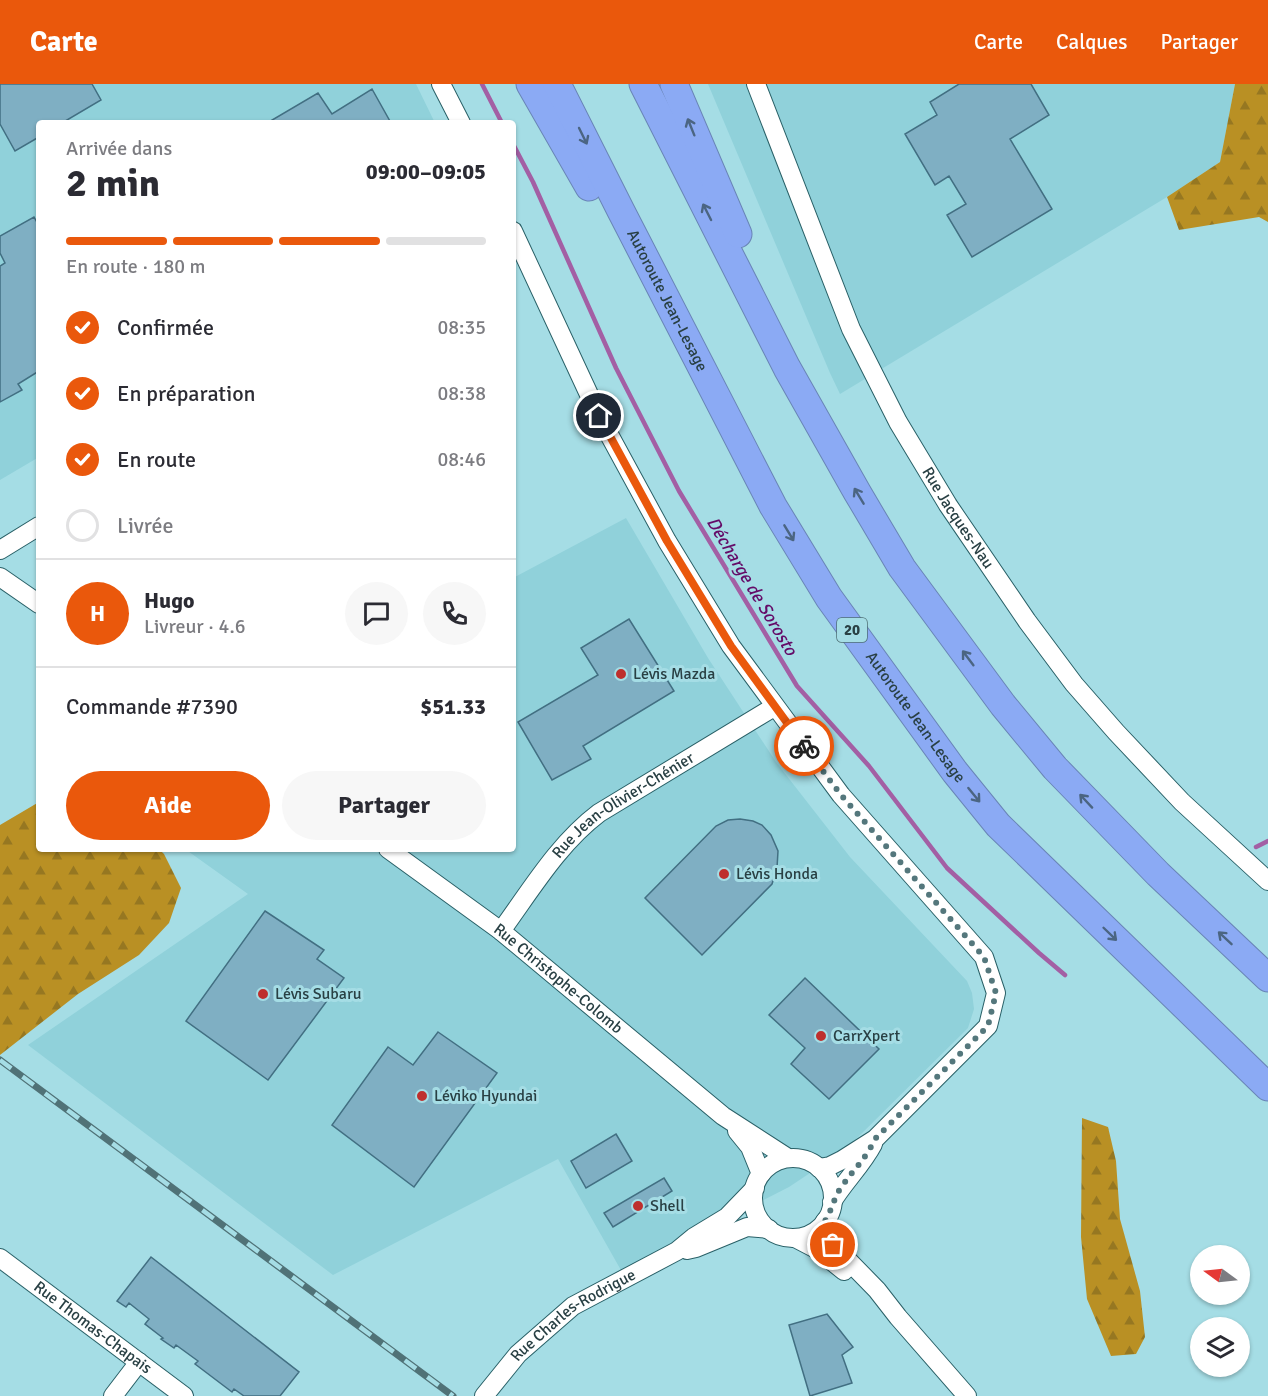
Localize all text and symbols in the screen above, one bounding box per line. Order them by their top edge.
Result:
text: Carte [30,25,98,59]
text: Carte [974,29,1023,55]
text: Calques [1056,29,1127,55]
text: Partager [1160,29,1238,55]
one-way arrow [685,118,696,137]
one-way arrow [578,127,590,145]
text: Arrivée dans [66,136,172,161]
text: 09:00–09:05 [366,158,486,185]
text: 2 min [66,159,160,207]
one-way arrow [701,203,713,221]
street label: Autoroute Jean-Lesage [622,226,712,375]
text: En route · 180 m [66,254,205,279]
icon: check [66,311,99,344]
text: Confirmée [117,314,214,341]
text: 08:35 [437,315,486,340]
icon: check [66,377,99,410]
text: En préparation [117,380,256,407]
text: 08:38 [437,381,486,406]
pin [573,390,624,441]
icon: home [582,399,615,432]
icon: check [66,443,99,476]
text: En route [117,446,196,473]
text: 08:46 [437,447,486,472]
street label: Rue Jacques-Nau [917,463,998,573]
one-way arrow [853,488,865,505]
text: Livrée [117,512,174,539]
water label: Décharge de Sorosto [702,513,803,661]
one-way arrow [784,524,796,541]
button: chat [345,582,408,645]
button: phone [423,582,486,645]
text: Hugo [144,587,194,614]
text: H [90,600,105,627]
text: Livreur · 4.6 [144,614,245,639]
road number: 20 [837,618,867,642]
street label: Autoroute Jean-Lesage [861,648,970,787]
one-way arrow [961,651,974,667]
place label: Lévis Mazda [633,664,715,684]
marker: Lévis Mazda [614,667,628,681]
text: Commande #7390 [66,693,238,720]
text: $51.33 [420,693,486,720]
courier [774,716,834,776]
icon: bike [788,730,821,763]
street label: Rue Jean-Olivier-Chénier [548,748,698,863]
button: Aide [66,771,270,840]
button: Partager [282,771,486,840]
one-way arrow [967,787,981,802]
one-way arrow [1079,794,1093,809]
place label: Lévis Honda [736,864,818,884]
marker: Lévis Honda [717,867,731,881]
street label: Rue Christophe-Colomb [490,919,627,1038]
one-way arrow [1103,927,1118,942]
one-way arrow [1218,930,1233,945]
place label: Lévis Subaru [275,984,362,1004]
marker: Lévis Subaru [256,987,270,1001]
place label: CarrXpert [833,1026,901,1046]
marker: CarrXpert [814,1029,828,1043]
place label: Léviko Hyundai [434,1086,537,1106]
marker: Léviko Hyundai [415,1089,429,1103]
place label: Shell [650,1196,685,1216]
marker: Shell [631,1199,645,1213]
pin [807,1219,858,1270]
icon: bag [816,1228,849,1261]
north arrow [1190,1245,1250,1305]
map controls [1190,1245,1250,1377]
street label: Rue Charles-Rodrigue [506,1265,639,1365]
street label: Rue Thomas-Chapais [30,1277,156,1378]
button: layers [1190,1317,1250,1377]

